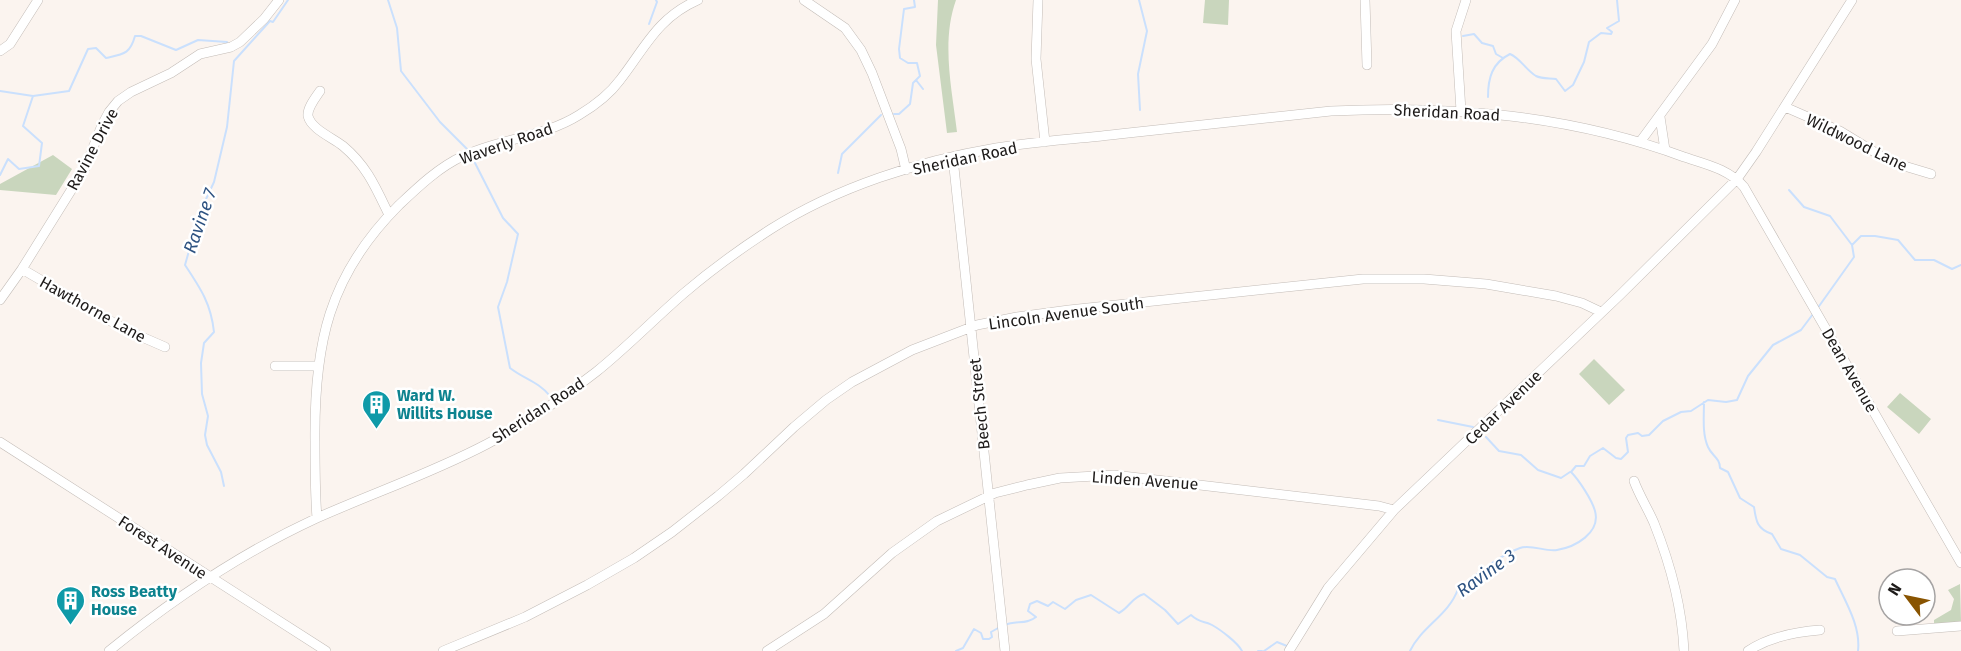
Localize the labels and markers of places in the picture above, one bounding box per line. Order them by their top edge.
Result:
place label: Ward W. Willits House [397,386,493,423]
building icon: Ward W. Willits House [360,388,392,430]
place label: Ross Beatty House [91,582,178,619]
building icon: Ross Beatty House [54,584,86,626]

